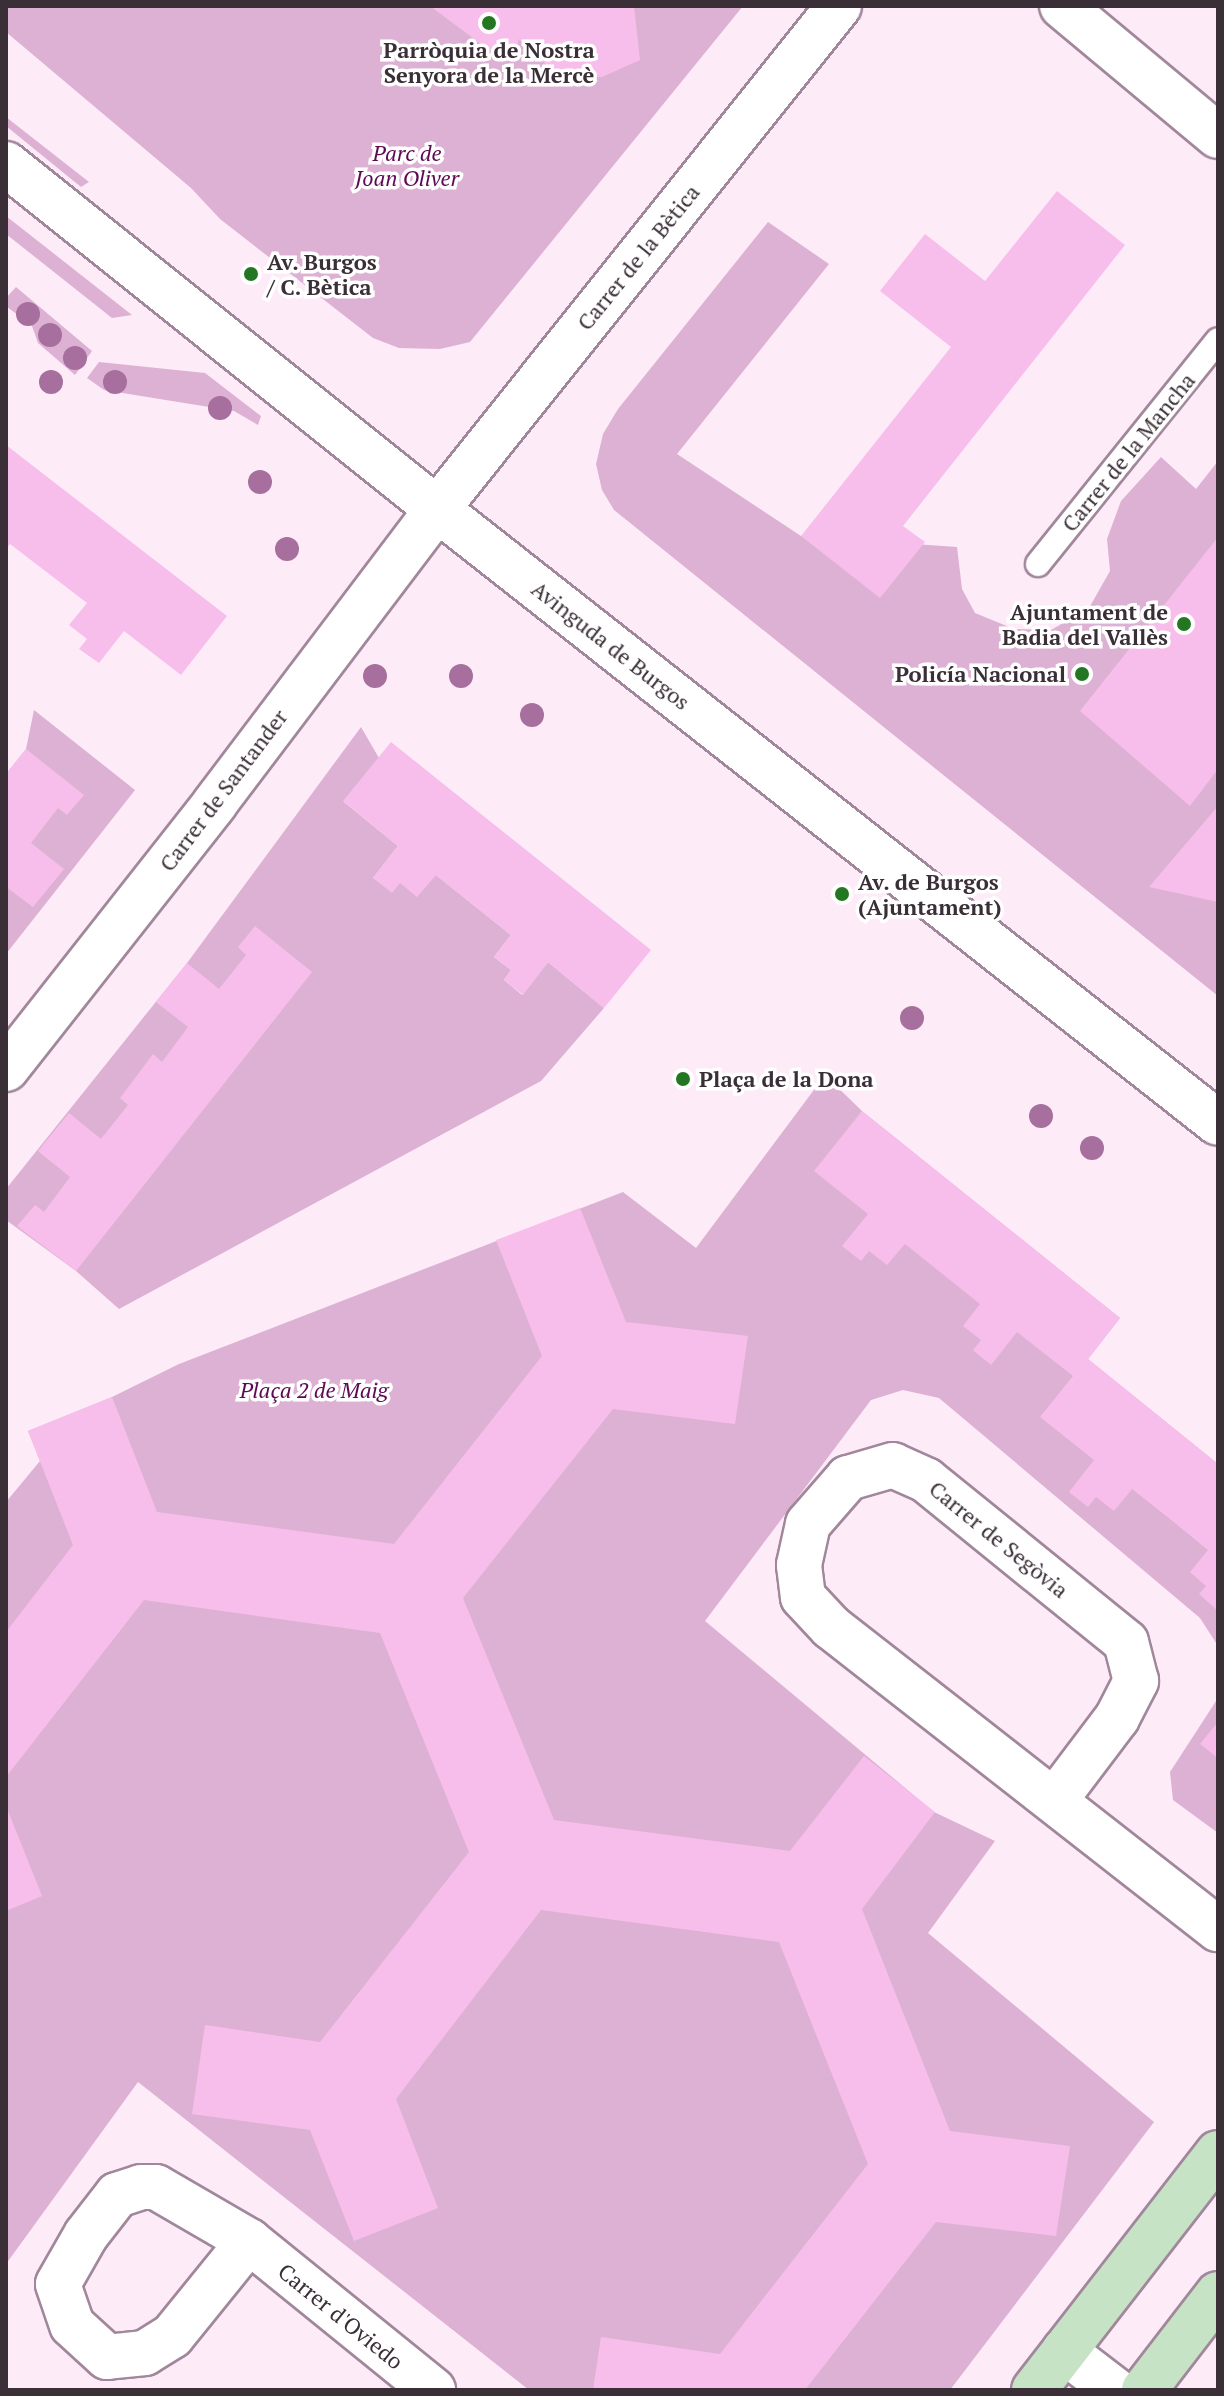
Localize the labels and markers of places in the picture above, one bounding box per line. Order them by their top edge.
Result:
marker: Parròquia de Nostra Senyora de la Mercè [480,14,498,32]
place label: Parròquia de Nostra Senyora de la Mercè [383,36,595,88]
place label: Av. Burgos / C. Bètica [267,248,378,300]
marker: Av. Burgos / C. Bètica [242,265,260,283]
place label: Ajuntament de Badia del Vallès [1002,598,1168,650]
marker: Ajuntament de Badia del Vallès [1175,615,1193,633]
place label: Policía Nacional [895,661,1066,687]
marker: Policía Nacional [1073,665,1091,683]
place label: Av. de Burgos (Ajuntament) [858,868,1002,920]
marker: Av. de Burgos (Ajuntament) [833,885,851,903]
place label: Plaça de la Dona [699,1066,874,1092]
marker: Plaça de la Dona [674,1070,692,1088]

